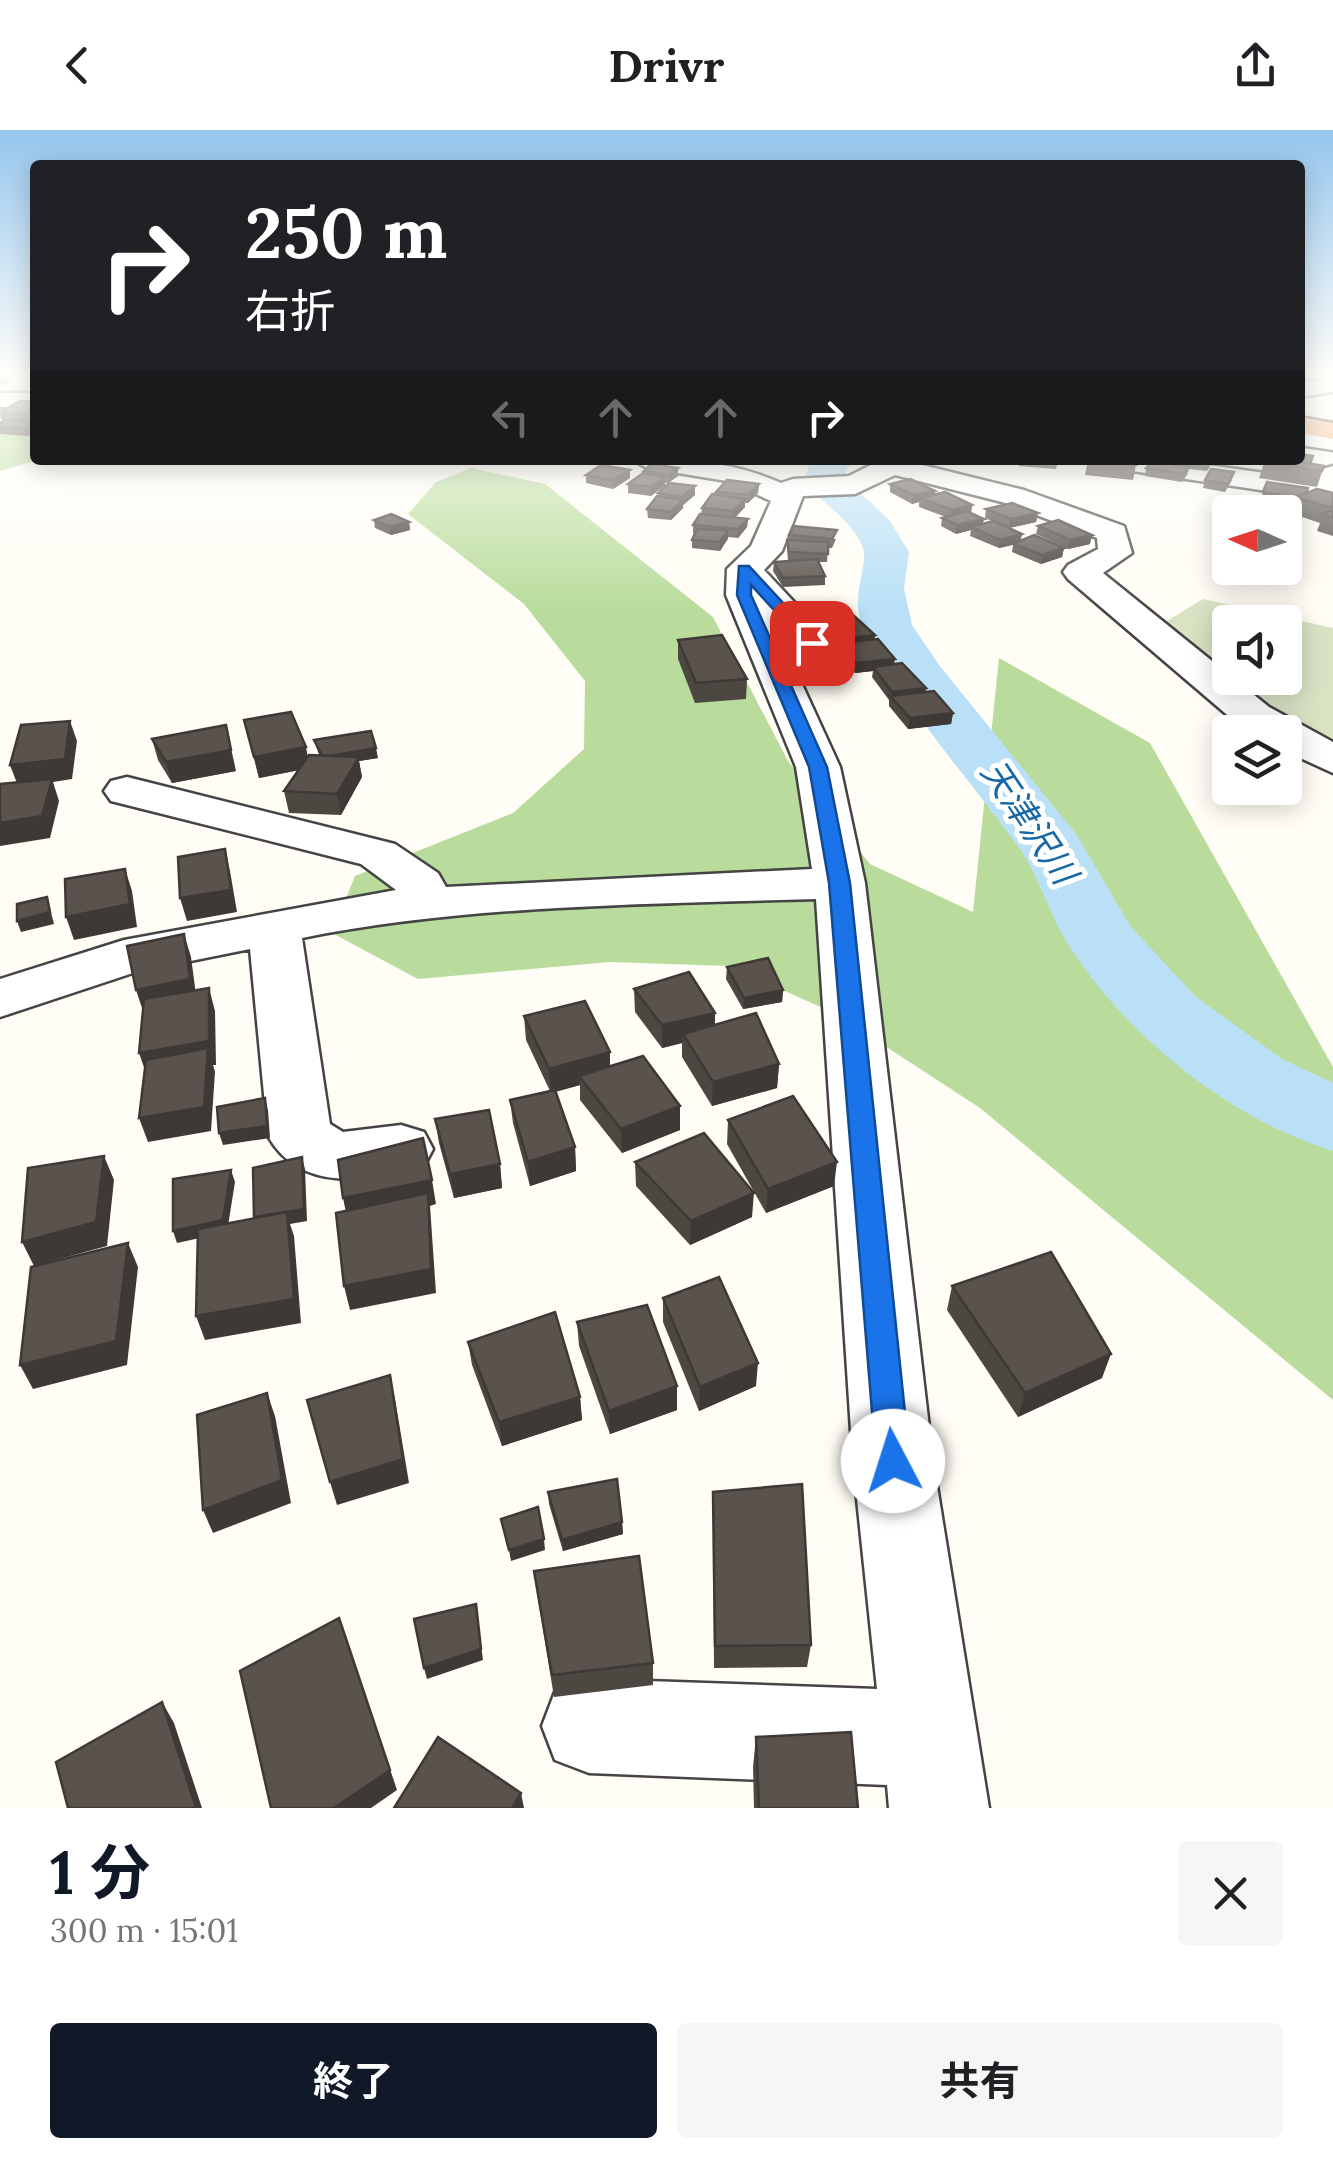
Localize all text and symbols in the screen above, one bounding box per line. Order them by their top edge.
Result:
text: Drivr [609,37,724,94]
icon: back [50,38,105,93]
icon: share [1228,38,1283,93]
text: 250 m [245,188,447,277]
icon: right [80,200,210,330]
text: 右折 [245,282,335,339]
icon: left [483,390,538,445]
icon: ahead [588,390,643,445]
icon: ahead [693,390,748,445]
icon: right [798,390,853,445]
north arrow [1212,495,1302,585]
map controls [1212,495,1302,805]
pin [770,601,855,686]
button: sound [1212,605,1302,695]
icon: arrive [785,616,840,671]
button: layers [1212,715,1302,805]
water label: 天津沢川 [972,751,1089,896]
position arrow [841,1409,945,1513]
text: 1 分 [50,1834,150,1910]
button: close [1178,1841,1283,1946]
text: 300 m · 15:01 [50,1910,238,1951]
button: 終了 [50,2023,657,2138]
button: 共有 [677,2023,1283,2138]

